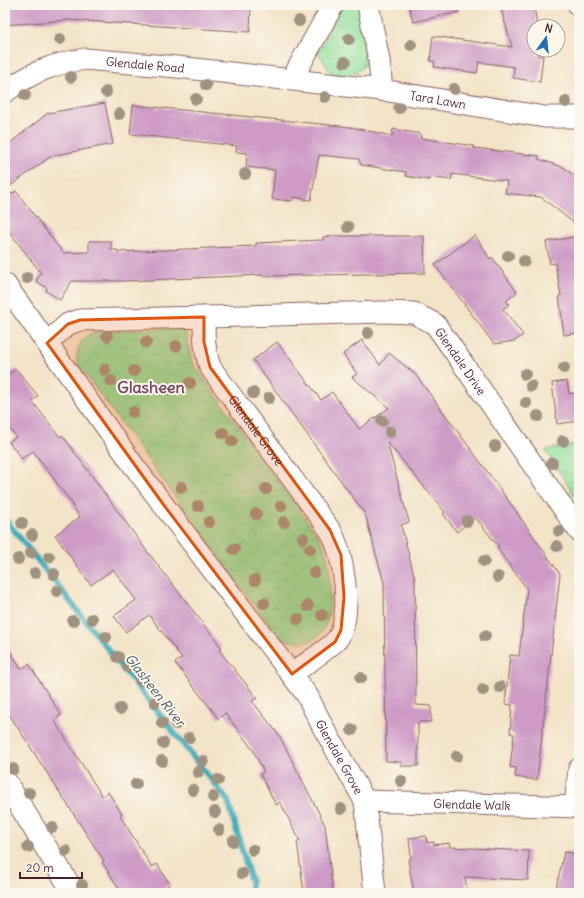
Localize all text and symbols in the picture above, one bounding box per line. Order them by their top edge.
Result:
north arrow [526,18,566,58]
text: N [543,21,554,36]
street label: Glendale Road [105,53,185,75]
street label: Tara Lawn [409,87,467,111]
street label: Glendale Drive [432,324,490,398]
district label: Glasheen [117,377,185,397]
street label: Glendale Grove [226,392,287,468]
water label: Glasheen River [121,650,190,731]
street label: Glendale Grove [313,717,367,797]
street label: Glendale Walk [433,795,511,813]
scale bar [20,854,82,880]
text: 20 m [26,860,54,875]

